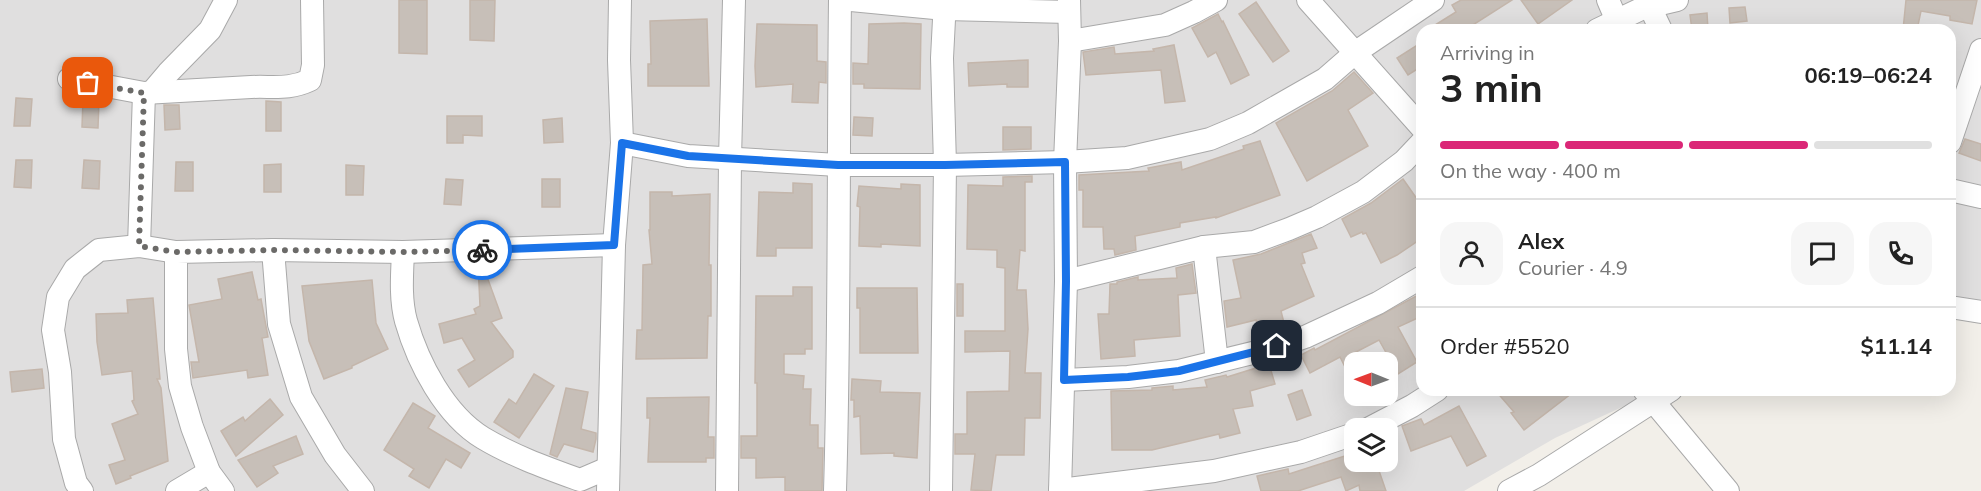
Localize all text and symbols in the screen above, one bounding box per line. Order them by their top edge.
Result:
text: Arriving in [1440,40,1535,65]
pin [62,57,113,108]
text: 06:19–06:24 [1804,61,1932,89]
text: 3 min [1440,63,1543,112]
icon: bag [71,66,104,99]
text: On the way · 400 m [1440,158,1621,183]
courier [452,220,512,280]
button: person [1440,222,1503,285]
button: chat [1791,222,1854,285]
button: phone [1869,222,1932,285]
text: Alex [1518,227,1564,255]
icon: bike [466,234,499,267]
text: Courier · 4.9 [1518,255,1628,280]
pin [1251,320,1302,371]
icon: home [1260,329,1293,362]
text: Order #5520 [1440,332,1570,360]
text: $11.14 [1861,332,1932,360]
north arrow [1344,352,1398,406]
map controls [1344,352,1398,472]
button: layers [1344,418,1398,472]

